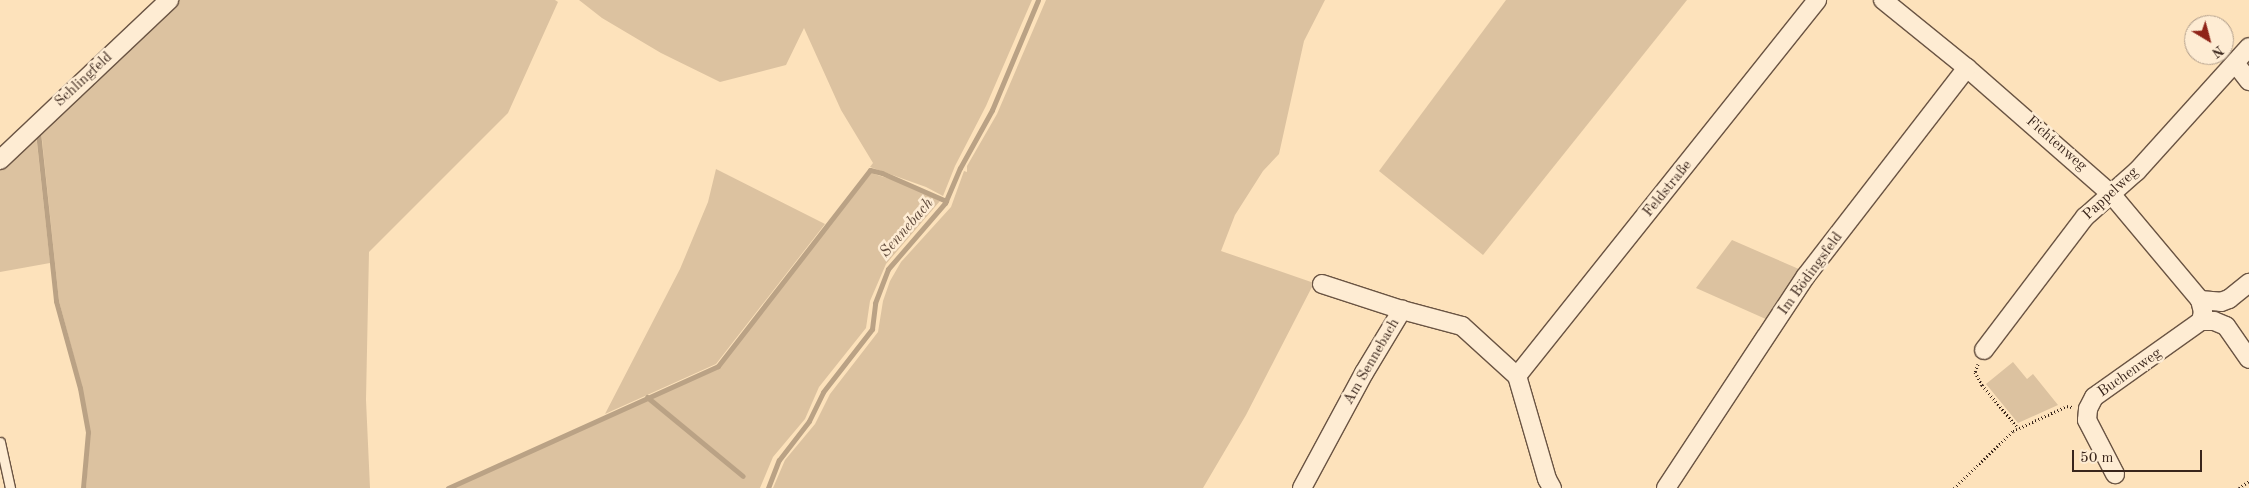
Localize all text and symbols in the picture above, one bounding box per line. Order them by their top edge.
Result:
north arrow [2184,15,2234,65]
text: N [2209,42,2226,60]
street label: Schlingfeld [52,49,116,111]
street label: Fichtenweg [2022,113,2090,175]
street label: Feldstraße [1640,157,1696,221]
street label: Pappelweg [2079,164,2143,224]
water label: Sennebach [876,194,938,262]
street label: Im Bödingsfeld [1775,229,1847,319]
street label: Am Sennebach [1340,316,1404,408]
street label: Buchenweg [2095,344,2165,402]
scale bar [2074,440,2204,472]
text: 50 m [2080,451,2114,466]

